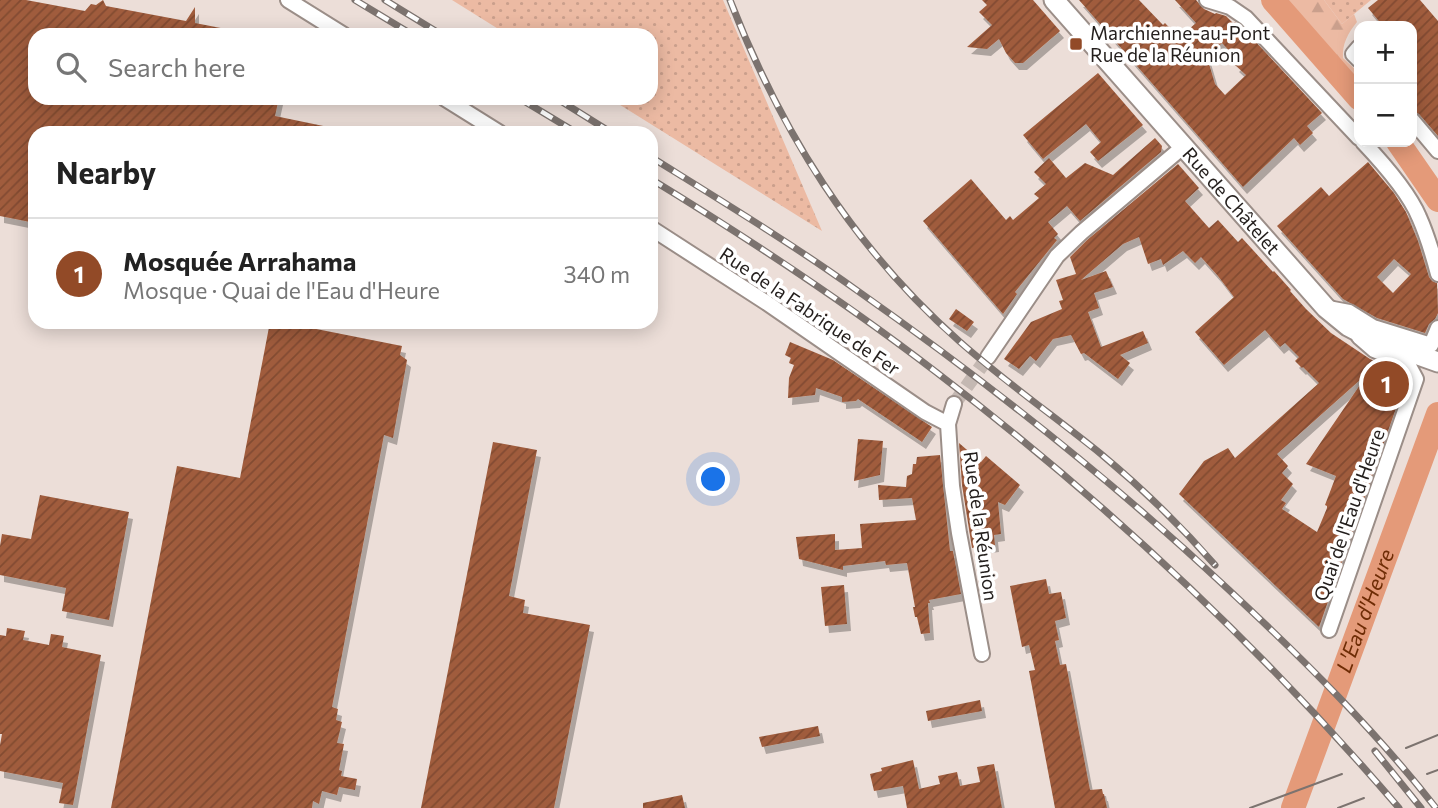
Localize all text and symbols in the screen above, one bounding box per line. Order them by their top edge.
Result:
place label: Marchienne-au-Pont Rue de la Réunion [1090,21,1271,66]
map controls [1354,21,1417,147]
button: + [1354,21,1417,84]
search box [28,28,658,105]
marker: Marchienne-au-Pont Rue de la Réunion [1068,36,1084,52]
icon: search [52,48,90,86]
text: Search here [108,51,246,82]
button: − [1354,84,1417,147]
street label: Rue de Châtelet [1178,142,1285,259]
text: Nearby [56,153,156,190]
street label: Rue de la Fabrique de Fer [716,242,905,380]
text: Mosquée Arrahama [123,245,356,276]
text: 1 [74,260,84,288]
text: 340 m [564,260,630,288]
text: Mosque · Quai de l'Eau d'Heure [123,276,440,304]
pin: 1 [1363,358,1409,410]
street label: Quai de l'Eau d'Heure [1308,426,1389,604]
street label: Rue de la Réunion [960,450,1003,602]
your location [696,462,730,496]
water label: L'Eau d'Heure [1330,545,1398,676]

